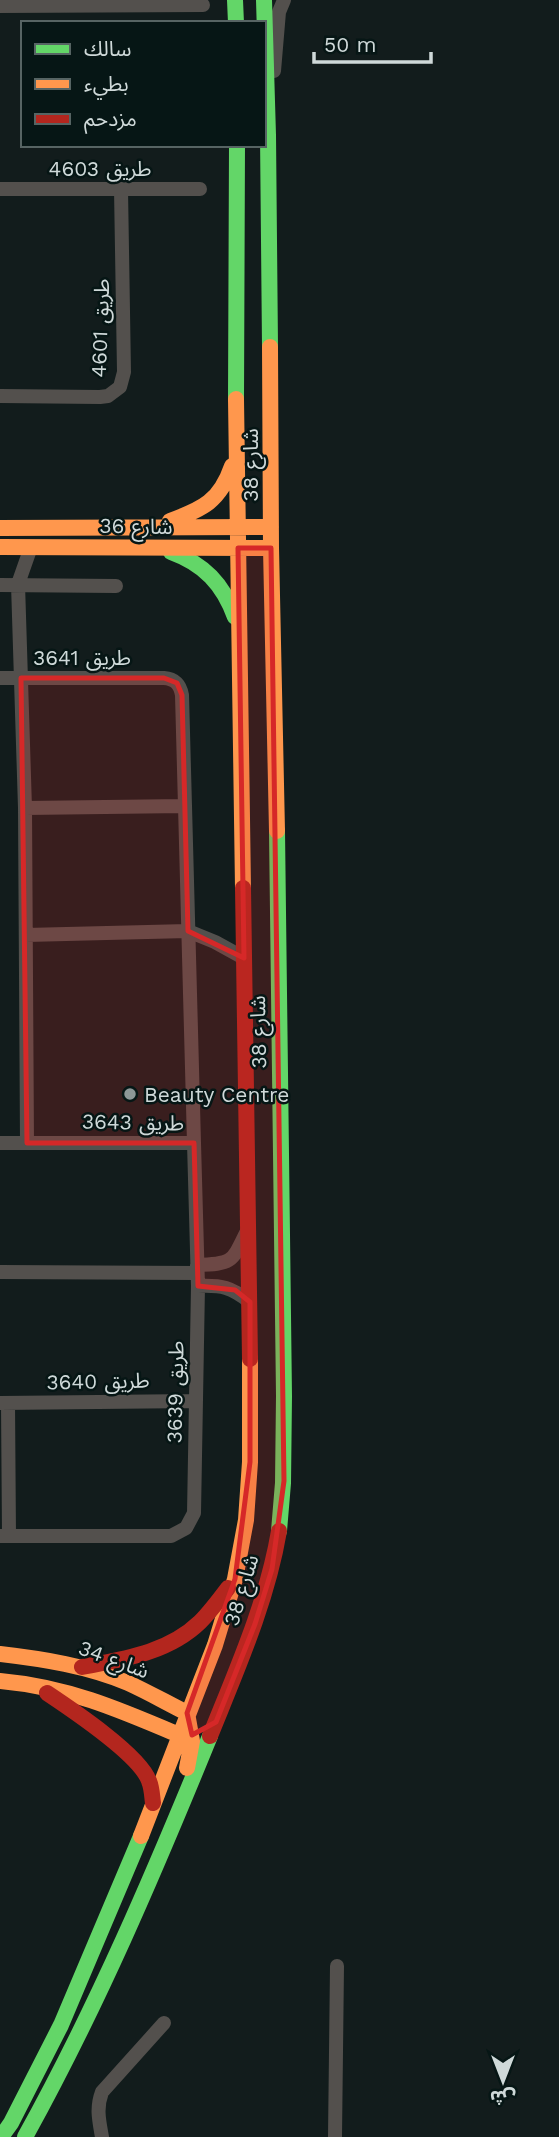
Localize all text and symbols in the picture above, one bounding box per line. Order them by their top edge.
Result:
legend [21,21,266,147]
scale bar [314,21,431,65]
text: 50 m [324,32,376,57]
text: سالك [84,36,131,61]
text: بطيء [84,71,129,100]
text: مزدحم [84,106,137,134]
street label: طريق 4603 [49,156,151,182]
street label: طريق 4601 [86,278,115,378]
street label: شارع 38 [238,428,266,502]
street label: شارع 36 [99,513,173,542]
street label: طريق 3641 [33,645,131,671]
street label: شارع 38 [245,995,274,1069]
place label: Beauty Centre [144,1082,289,1107]
marker: Beauty Centre [122,1086,138,1102]
street label: طريق 3643 [82,1109,184,1136]
street label: طريق 3639 [162,1341,189,1443]
street label: طريق 3640 [46,1368,150,1395]
street label: شارع 38 [218,1551,267,1630]
street label: شارع 34 [74,1635,153,1686]
north arrow [468,2046,538,2116]
text: ش [490,2086,516,2109]

